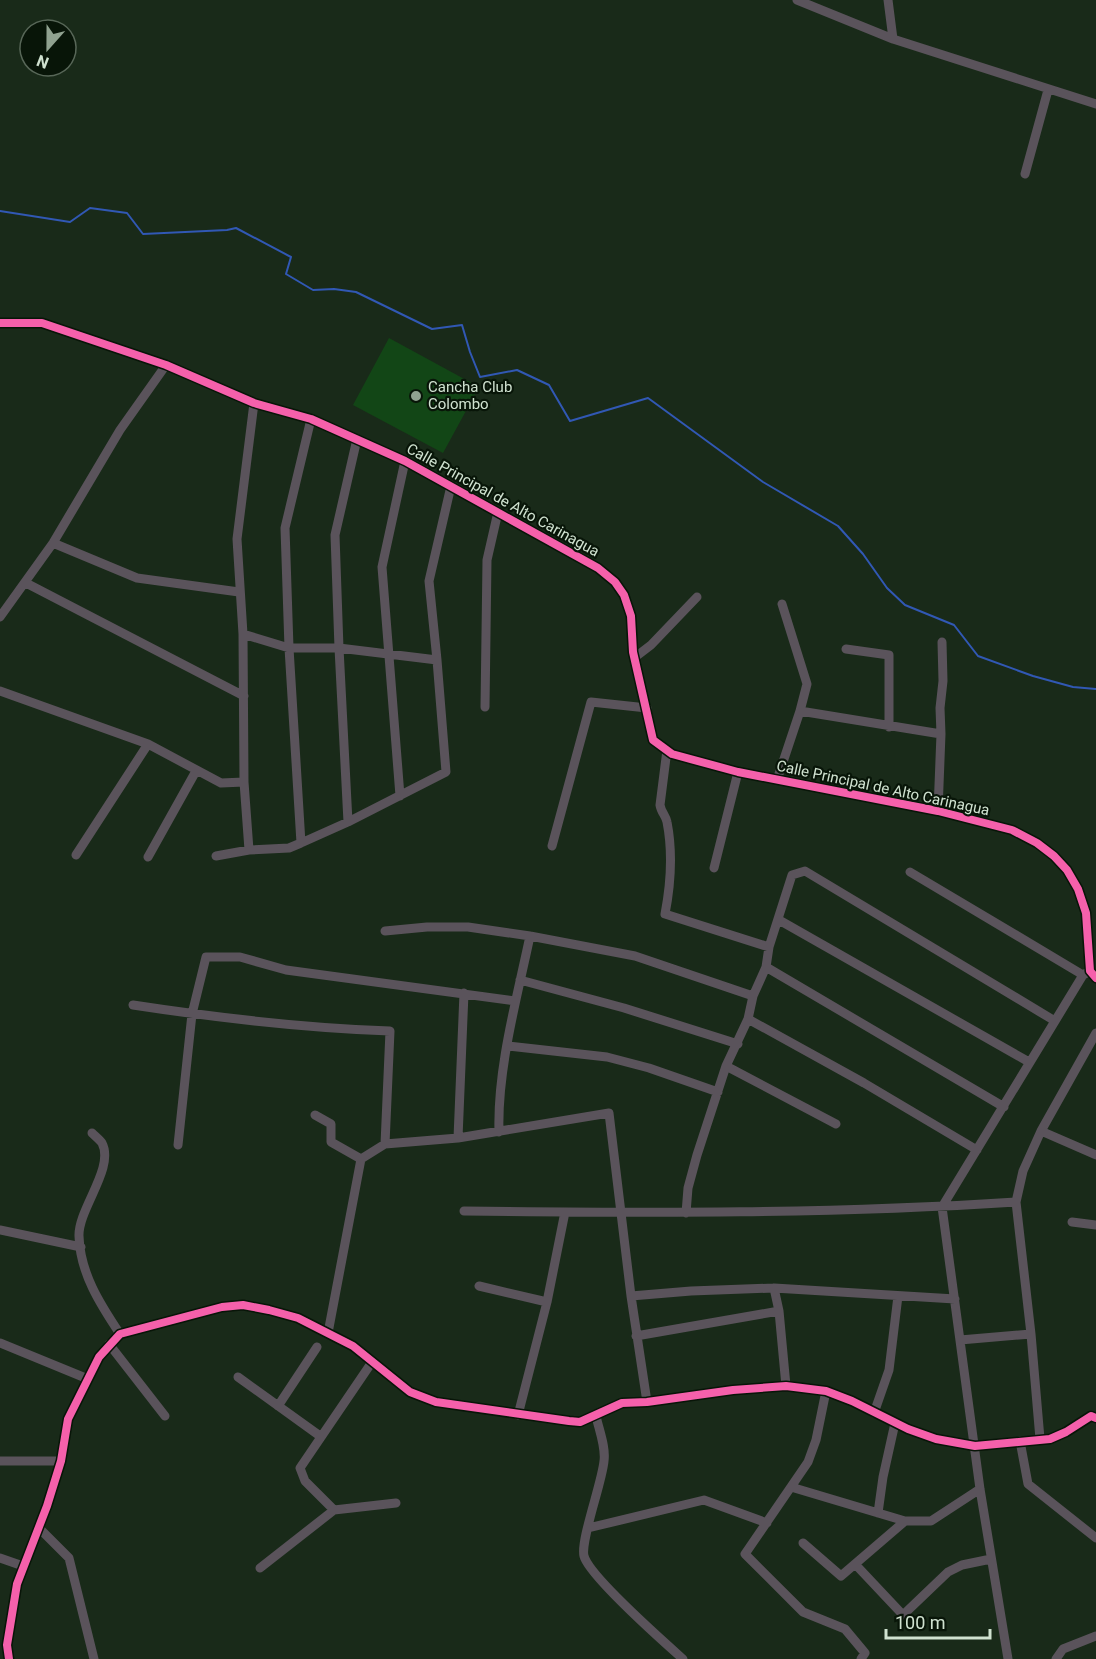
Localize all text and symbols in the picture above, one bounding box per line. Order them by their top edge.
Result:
north arrow [18,18,78,78]
text: N [34,51,51,72]
place label: Cancha Club Colombo [428,378,512,413]
marker: Cancha Club Colombo [409,389,423,403]
street label: Calle Principal de Alto Carinagua [404,439,602,561]
street label: Calle Principal de Alto Carinagua [775,757,991,819]
scale bar [886,1602,990,1640]
text: 100 m [895,1612,946,1633]

